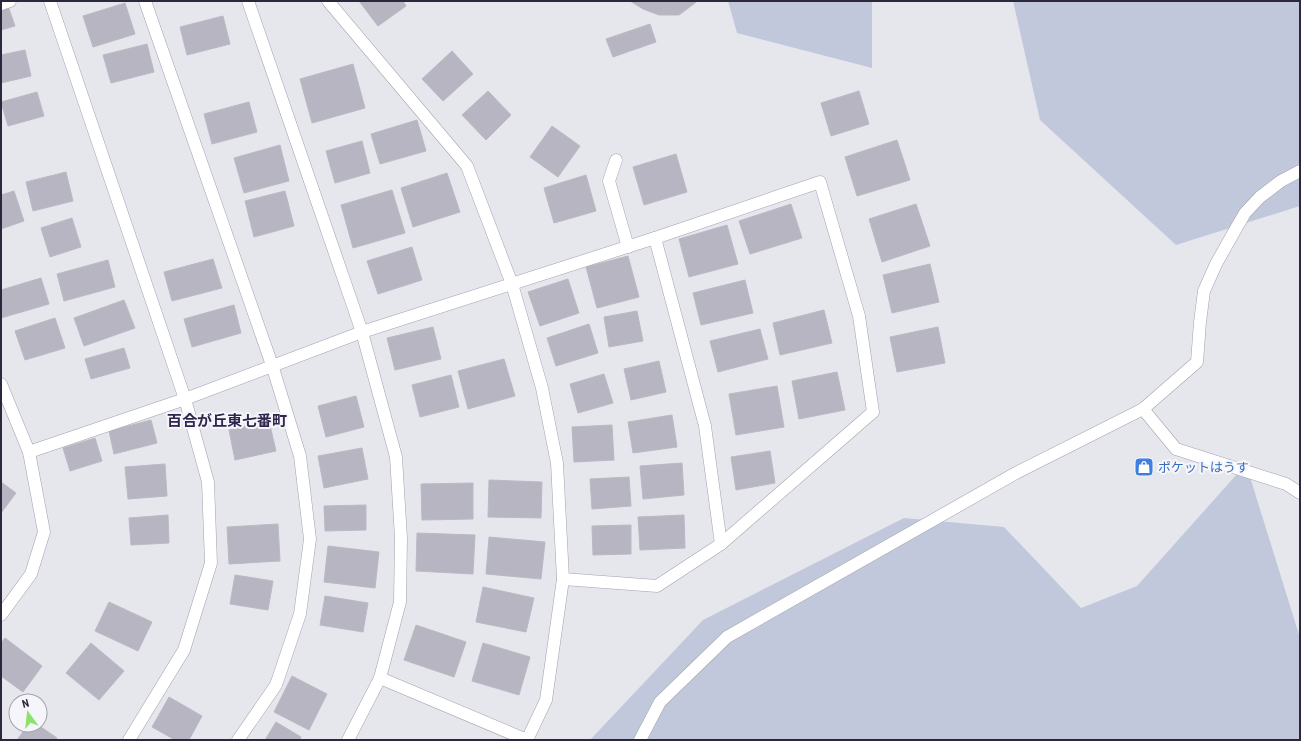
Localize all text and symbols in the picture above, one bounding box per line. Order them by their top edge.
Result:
district label: 百合が丘東七番町 [167,412,287,430]
shop icon: ポケットはうす [1133,456,1155,478]
place label: ポケットはうす [1158,460,1249,475]
north arrow [8,693,48,733]
text: N [21,697,31,711]

